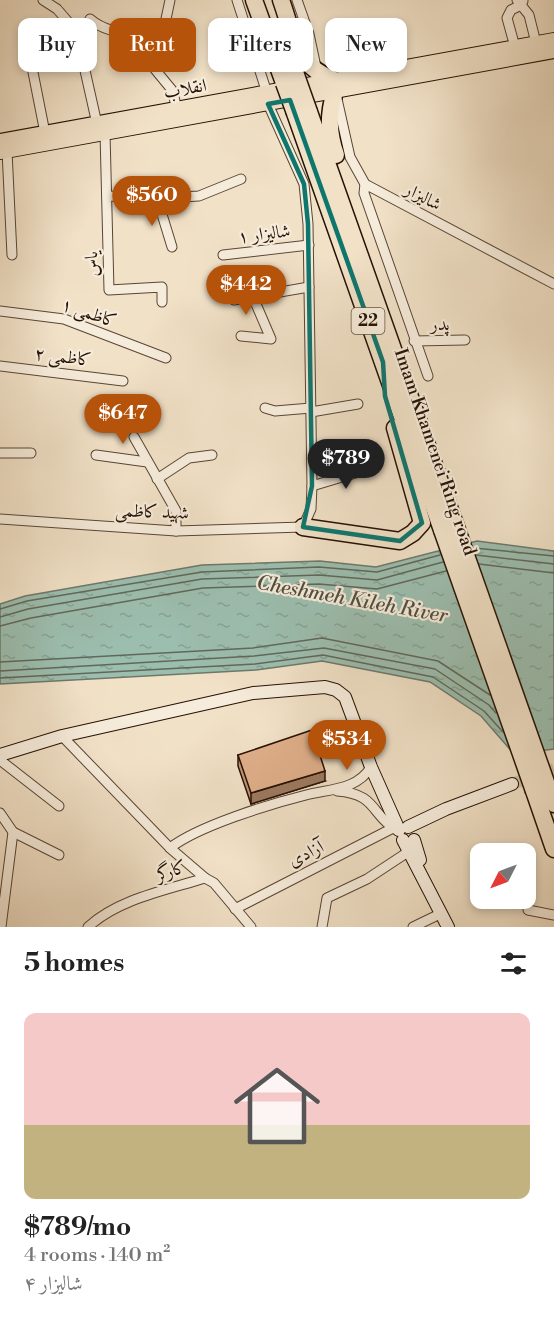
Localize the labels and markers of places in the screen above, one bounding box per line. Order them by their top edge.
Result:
pin: $560 [116,176,188,227]
pin: $442 [210,265,282,316]
pin: $647 [87,394,159,445]
pin: $789 [310,439,382,490]
pin: $534 [311,720,383,771]

